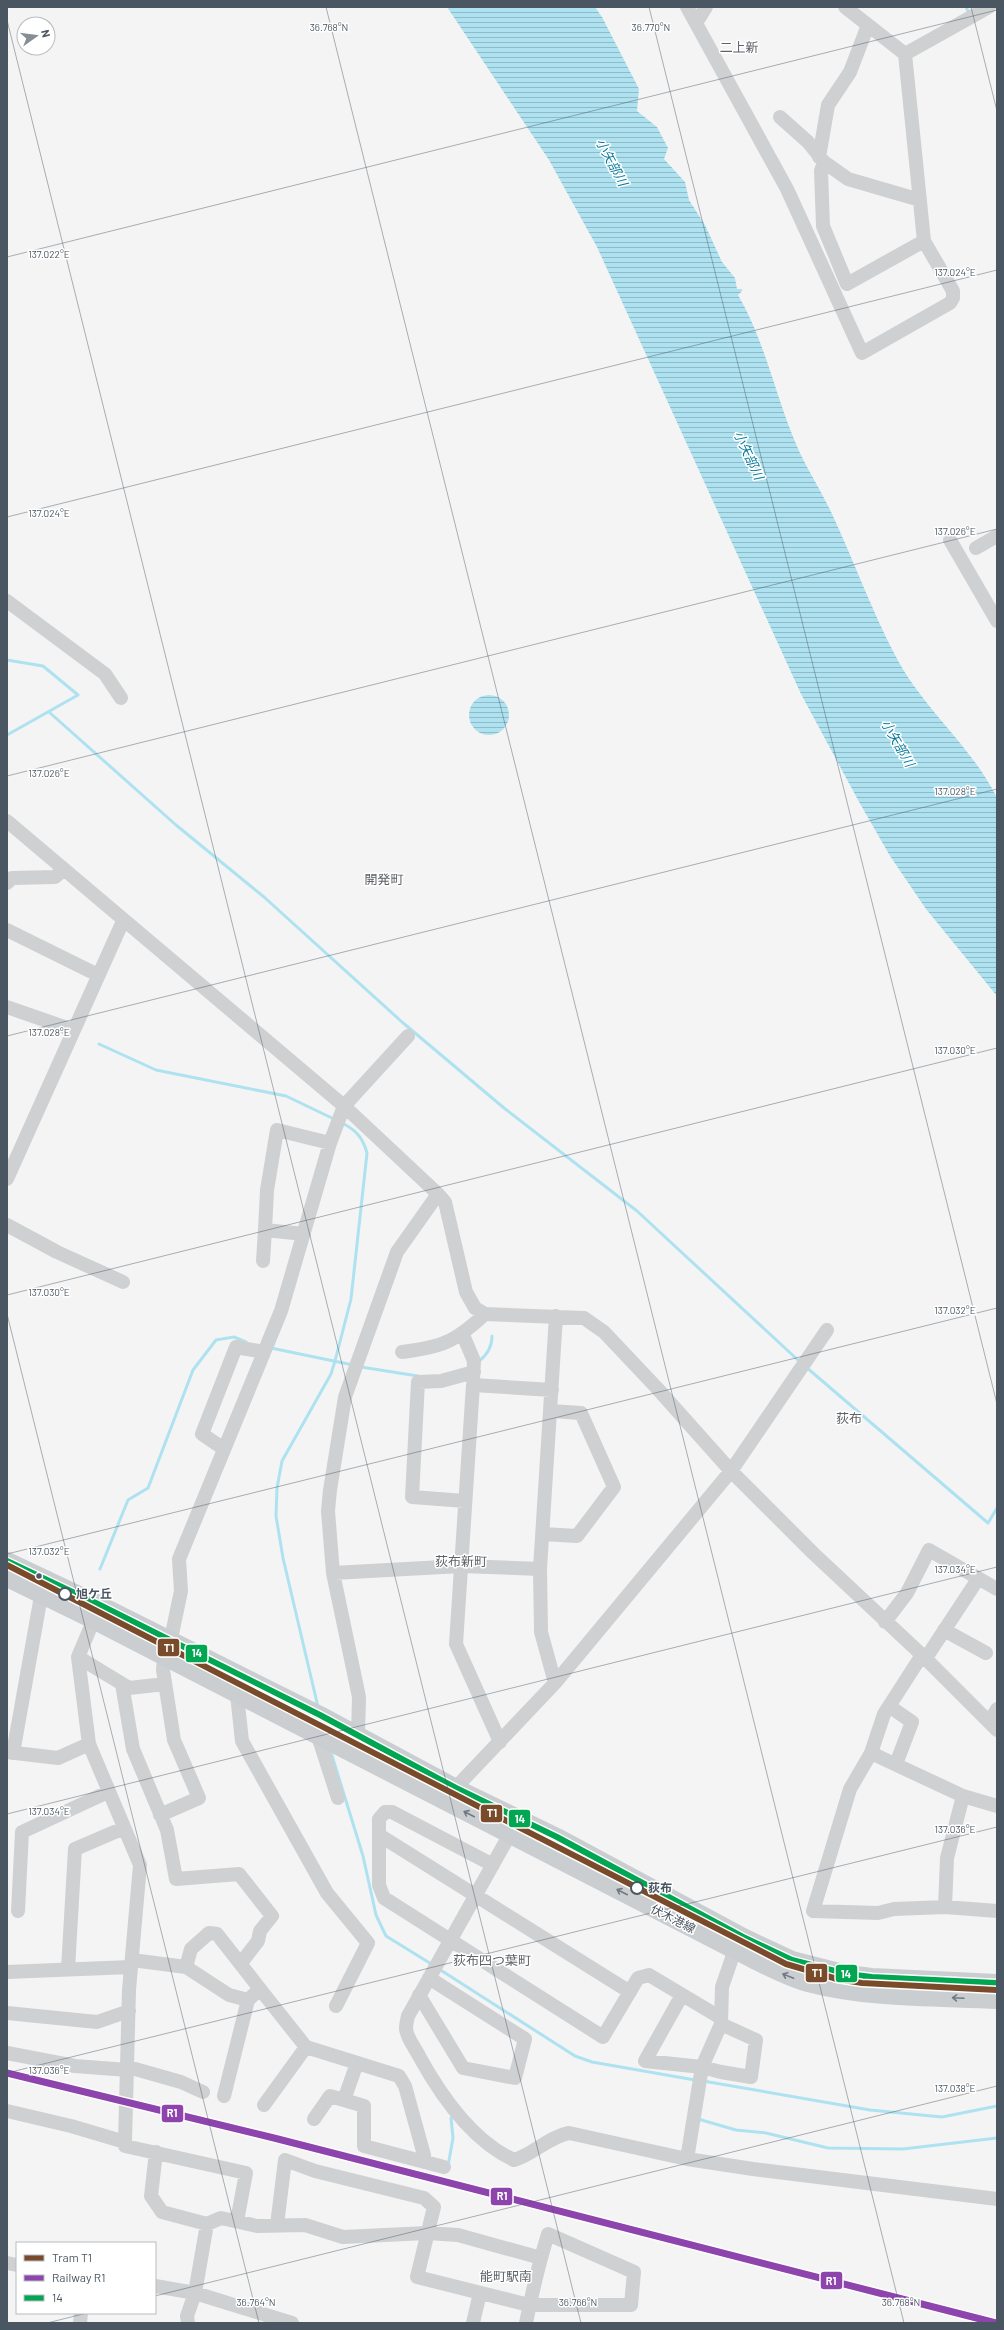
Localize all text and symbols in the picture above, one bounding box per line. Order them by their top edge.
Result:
north arrow [16,16,56,56]
text: 36.768°N [310,21,348,33]
text: 36.770°N [632,21,670,33]
text: N [39,28,53,39]
district label: 二上新 [719,39,759,55]
water label: 小矢部川 [593,135,632,190]
text: 137.022°E [28,248,70,260]
text: 137.024°E [934,266,976,278]
water label: 小矢部川 [731,428,768,484]
text: 137.024°E [28,507,70,519]
text: 137.026°E [934,525,976,537]
water label: 小矢部川 [878,716,919,771]
text: 137.026°E [28,767,70,779]
text: 137.028°E [934,785,976,797]
district label: 開発町 [364,871,404,887]
text: 137.028°E [28,1026,70,1038]
text: 137.030°E [934,1044,976,1056]
text: 137.030°E [28,1286,70,1298]
text: 137.032°E [934,1304,976,1316]
district label: 荻布 [836,1410,862,1426]
text: 137.032°E [28,1545,70,1557]
district label: 荻布新町 [435,1553,487,1569]
text: 137.034°E [934,1563,976,1575]
unlabelled marker [34,1571,44,1581]
place label: 旭ケ丘 [76,1586,112,1600]
marker: 旭ケ丘 [58,1587,72,1601]
line badge: T1 [157,1638,180,1657]
text: T1 [164,1641,174,1654]
line badge: 14 [185,1644,208,1663]
text: 14 [192,1646,203,1659]
line badge: T1 [480,1804,503,1823]
text: 137.034°E [28,1805,70,1817]
text: T1 [487,1806,497,1819]
line badge: 14 [508,1809,531,1828]
one-way arrow [463,1810,475,1817]
text: 14 [515,1812,526,1825]
text: 137.036°E [934,1823,976,1835]
place label: 荻布 [648,1880,672,1894]
marker: 荻布 [630,1881,644,1895]
one-way arrow [616,1888,628,1896]
street label: 伏木港線 [649,1901,698,1935]
district label: 荻布四つ葉町 [453,1952,531,1968]
line badge: T1 [805,1963,828,1983]
line badge: 14 [835,1964,858,1983]
text: T1 [812,1966,822,1979]
text: 14 [841,1967,852,1980]
one-way arrow [783,1971,795,1979]
one-way arrow [952,1995,965,2002]
text: 137.036°E [28,2064,70,2076]
text: 137.038°E [934,2082,976,2094]
line badge: R1 [161,2104,184,2123]
text: R1 [167,2106,177,2119]
line badge: R1 [490,2187,513,2206]
text: R1 [497,2189,507,2202]
legend [16,2242,156,2314]
text: Tram T1 [52,2250,92,2264]
district label: 能町駅南 [480,2268,532,2284]
text: Railway R1 [52,2270,105,2284]
line badge: R1 [820,2271,843,2290]
text: R1 [826,2274,836,2287]
text: 14 [52,2290,63,2304]
text: 36.764°N [236,2296,276,2308]
text: 36.766°N [559,2296,597,2308]
text: 36.768°N [882,2296,920,2308]

